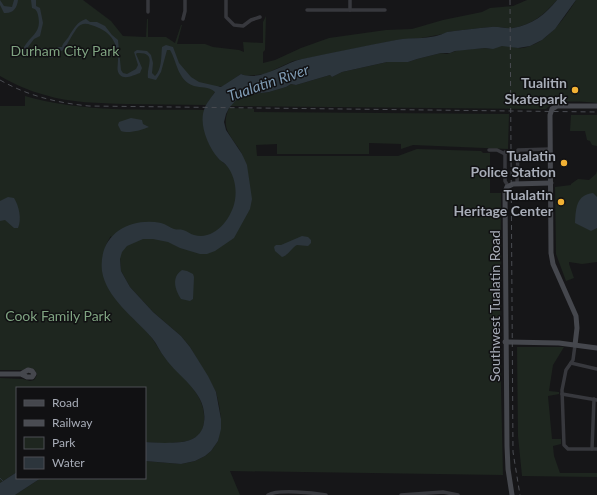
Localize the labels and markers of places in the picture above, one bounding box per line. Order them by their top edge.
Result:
place label: Tualitin Skatepark [505,74,568,107]
marker: Tualitin Skatepark [570,85,580,95]
place label: Tualatin Police Station [471,147,556,180]
marker: Tualatin Police Station [559,158,569,168]
place label: Tualatin Heritage Center [453,186,554,219]
marker: Tualatin Heritage Center [556,197,566,207]

